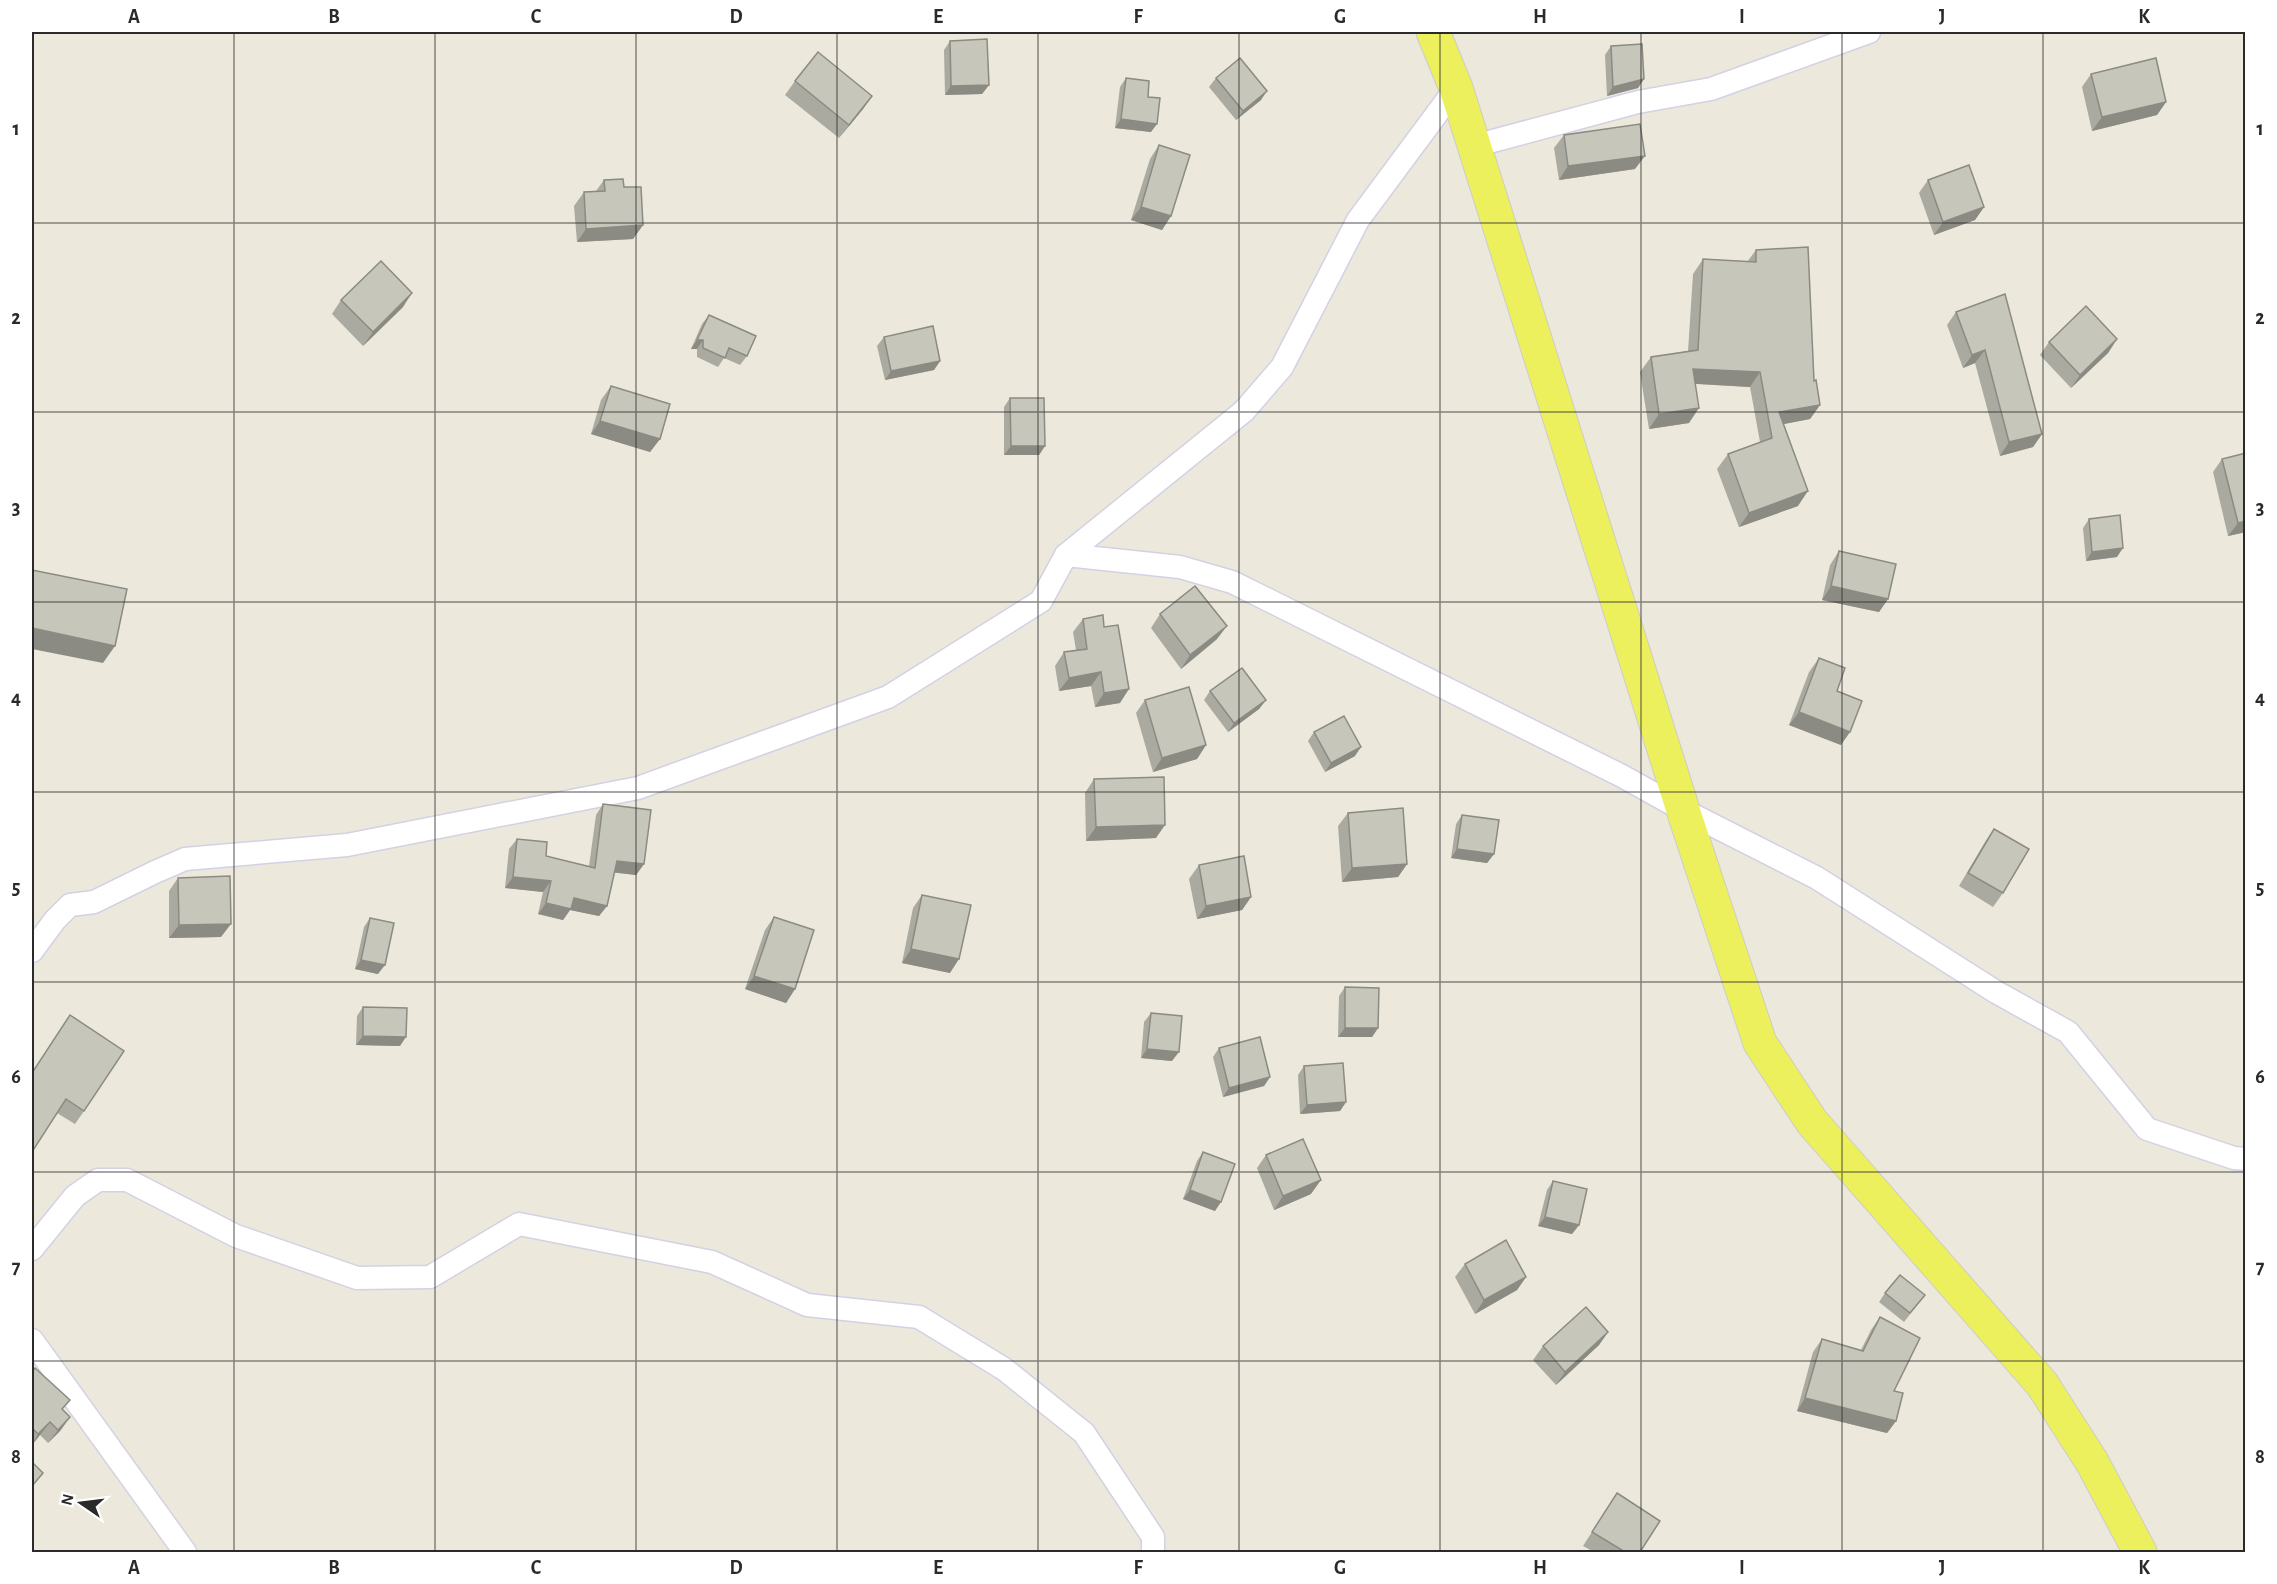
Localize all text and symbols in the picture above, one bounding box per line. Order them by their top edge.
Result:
text: A [128,7,140,27]
text: B [328,7,340,27]
text: C [531,7,542,27]
text: D [729,7,743,27]
text: E [933,7,943,27]
text: F [1133,7,1143,27]
text: G [1334,7,1346,27]
text: H [1533,7,1547,27]
text: I [1739,7,1745,27]
text: J [1939,7,1945,27]
text: K [2138,7,2150,27]
text: 1 [12,119,20,139]
text: 1 [2256,119,2264,139]
text: 2 [11,308,21,328]
text: 2 [2255,308,2265,328]
text: 3 [12,498,20,518]
text: 3 [2256,498,2264,518]
text: 4 [11,688,21,708]
text: 4 [2255,688,2265,708]
text: 5 [12,878,20,898]
text: 5 [2256,878,2264,898]
text: 6 [11,1067,21,1087]
text: 6 [2255,1067,2265,1087]
text: 7 [12,1257,21,1277]
text: 7 [2256,1257,2265,1277]
text: 8 [11,1447,21,1467]
text: 8 [2255,1447,2265,1467]
north arrow [51,1473,111,1533]
text: N [58,1492,77,1507]
text: A [128,1558,140,1578]
text: B [328,1558,340,1578]
text: C [531,1558,542,1578]
text: D [729,1558,743,1578]
text: E [933,1558,943,1578]
text: F [1133,1558,1143,1578]
text: G [1334,1558,1346,1578]
text: H [1533,1558,1547,1578]
text: I [1739,1558,1745,1578]
text: J [1939,1558,1945,1578]
text: K [2138,1558,2150,1578]

